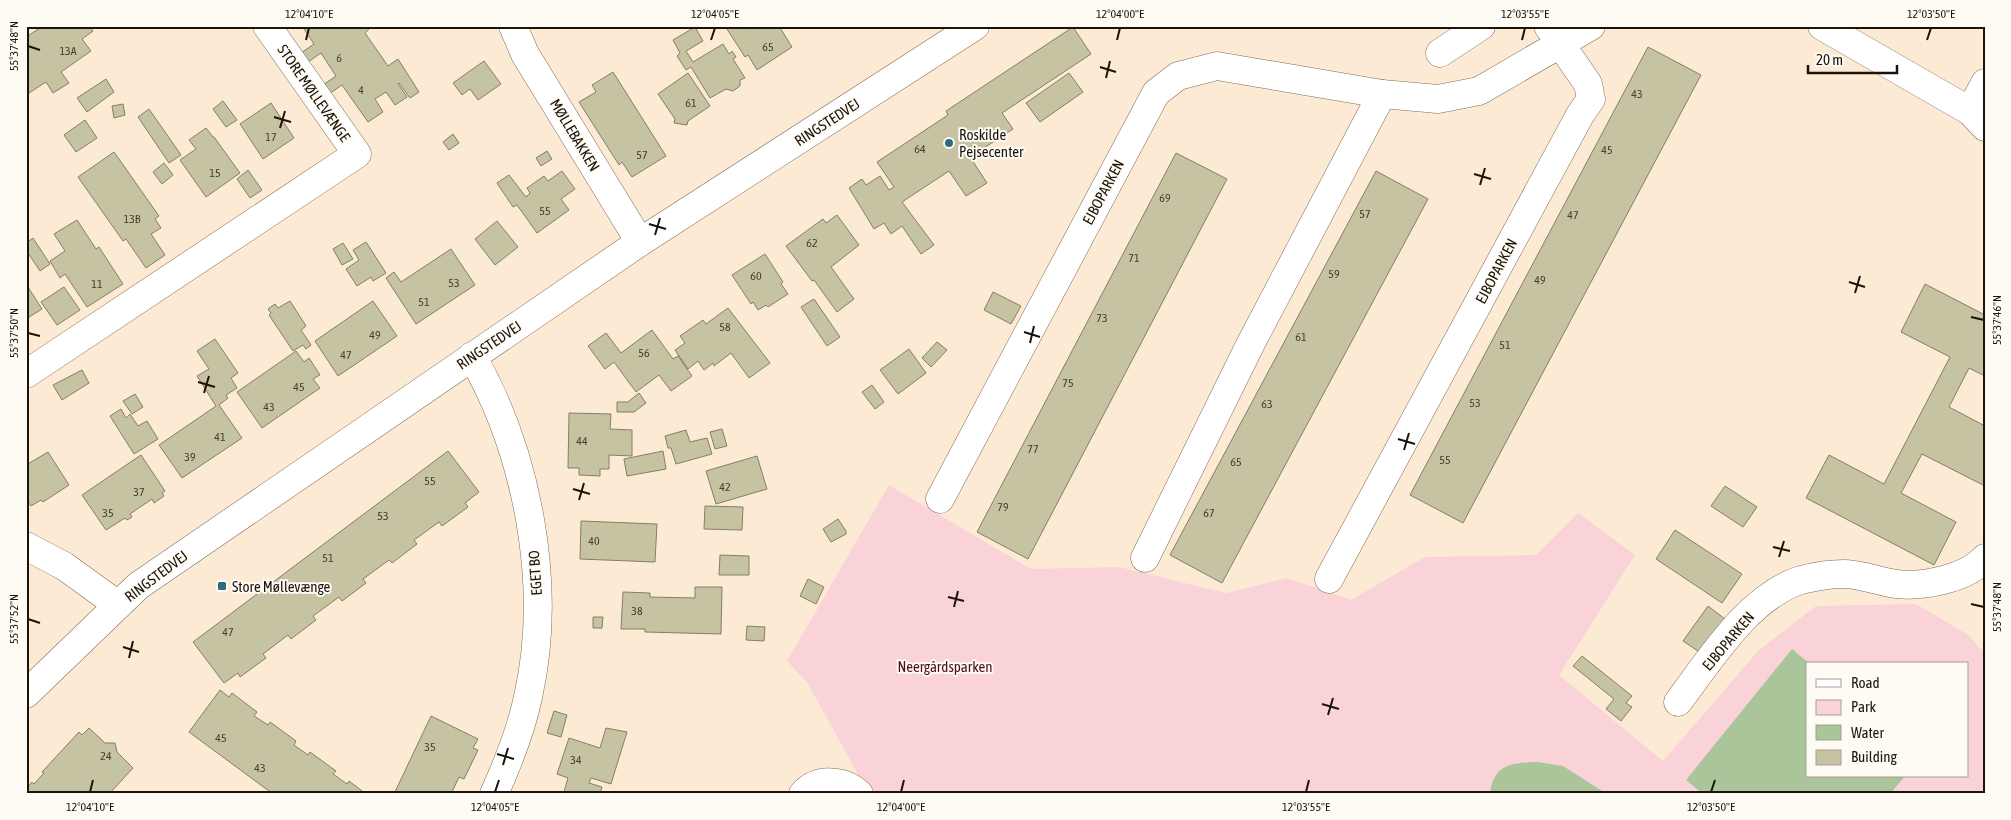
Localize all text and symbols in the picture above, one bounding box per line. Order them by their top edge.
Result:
text: 12°04'10"E [285,7,333,21]
text: 12°04'05"E [691,7,739,21]
text: 12°04'00"E [1096,7,1144,21]
text: 12°03'55"E [1501,7,1549,21]
text: 12°03'50"E [1907,7,1955,21]
text: 55°37'48"N [7,21,21,71]
house number: 65 [762,40,774,54]
street label: STORE MØLLEVÆNGE [274,41,354,145]
scale bar [1808,42,1897,74]
house number: 13A [59,44,77,58]
house number: 6 [336,51,342,65]
text: 20 m [1816,51,1843,68]
house number: 4 [358,83,364,97]
house number: 43 [1631,87,1643,101]
street label: RINGSTEDVEJ [791,95,863,149]
street label: MØLLEBAKKEN [547,96,603,174]
house number: 61 [685,96,697,110]
place label: Roskilde Pejsecenter [959,126,1024,160]
house number: 17 [265,130,277,144]
marker: Roskilde Pejsecenter [943,137,955,149]
house number: 64 [914,142,926,156]
house number: 45 [1601,143,1613,157]
house number: 57 [636,148,648,162]
street label: EJBOPARKEN [1079,157,1127,227]
house number: 15 [209,166,221,180]
house number: 69 [1159,191,1171,205]
house number: 55 [539,204,551,218]
house number: 57 [1359,207,1371,221]
house number: 47 [1567,208,1579,222]
house number: 13B [124,212,141,226]
house number: 62 [806,236,818,250]
street label: EJBOPARKEN [1472,236,1520,306]
house number: 71 [1128,251,1140,265]
house number: 59 [1328,267,1340,281]
house number: 60 [750,269,762,283]
house number: 49 [1534,273,1546,287]
house number: 53 [448,276,460,290]
house number: 11 [91,277,103,291]
house number: 51 [418,295,430,309]
text: 55°37'46"N [1990,295,2004,345]
text: 55°37'50"N [7,308,21,358]
house number: 73 [1096,311,1108,325]
street label: RINGSTEDVEJ [453,317,525,373]
house number: 58 [719,320,731,334]
house number: 49 [369,328,381,342]
house number: 61 [1295,330,1307,344]
house number: 51 [1499,338,1511,352]
house number: 56 [638,346,650,360]
house number: 47 [340,348,352,362]
house number: 75 [1062,376,1074,390]
house number: 45 [293,380,305,394]
house number: 53 [1469,396,1481,410]
house number: 63 [1261,397,1273,411]
house number: 43 [263,400,275,414]
house number: 41 [214,430,226,444]
house number: 44 [576,434,588,448]
house number: 77 [1027,442,1039,456]
house number: 39 [184,450,196,464]
house number: 55 [1439,453,1451,467]
house number: 65 [1230,455,1242,469]
house number: 55 [424,474,436,488]
house number: 42 [719,480,731,494]
house number: 37 [133,485,145,499]
house number: 79 [997,500,1009,514]
house number: 35 [102,506,114,520]
house number: 67 [1203,506,1215,520]
house number: 53 [377,509,389,523]
house number: 40 [588,534,600,548]
street label: RINGSTEDVEJ [121,547,191,605]
street label: EGET BO [525,550,545,596]
house number: 51 [322,551,334,565]
place label: Store Møllevænge [232,578,331,595]
marker: Store Møllevænge [216,580,228,592]
text: 55°37'48"N [1990,582,2004,632]
text: 55°37'52"N [7,594,21,644]
house number: 38 [631,604,643,618]
street label: EJBOPARKEN [1699,608,1757,674]
house number: 47 [222,625,234,639]
park label: Neergårdsparken [897,658,993,675]
legend [1806,662,1968,778]
text: Road [1851,674,1880,691]
text: Park [1851,698,1876,715]
text: Water [1851,724,1884,741]
house number: 45 [215,731,227,745]
house number: 35 [424,740,436,754]
text: Building [1851,748,1897,765]
house number: 24 [100,749,112,763]
house number: 34 [570,753,582,767]
house number: 43 [254,761,266,775]
text: 12°04'10"E [66,800,114,814]
text: 12°04'05"E [471,800,519,814]
text: 12°04'00"E [877,800,925,814]
text: 12°03'55"E [1282,800,1330,814]
text: 12°03'50"E [1687,800,1735,814]

